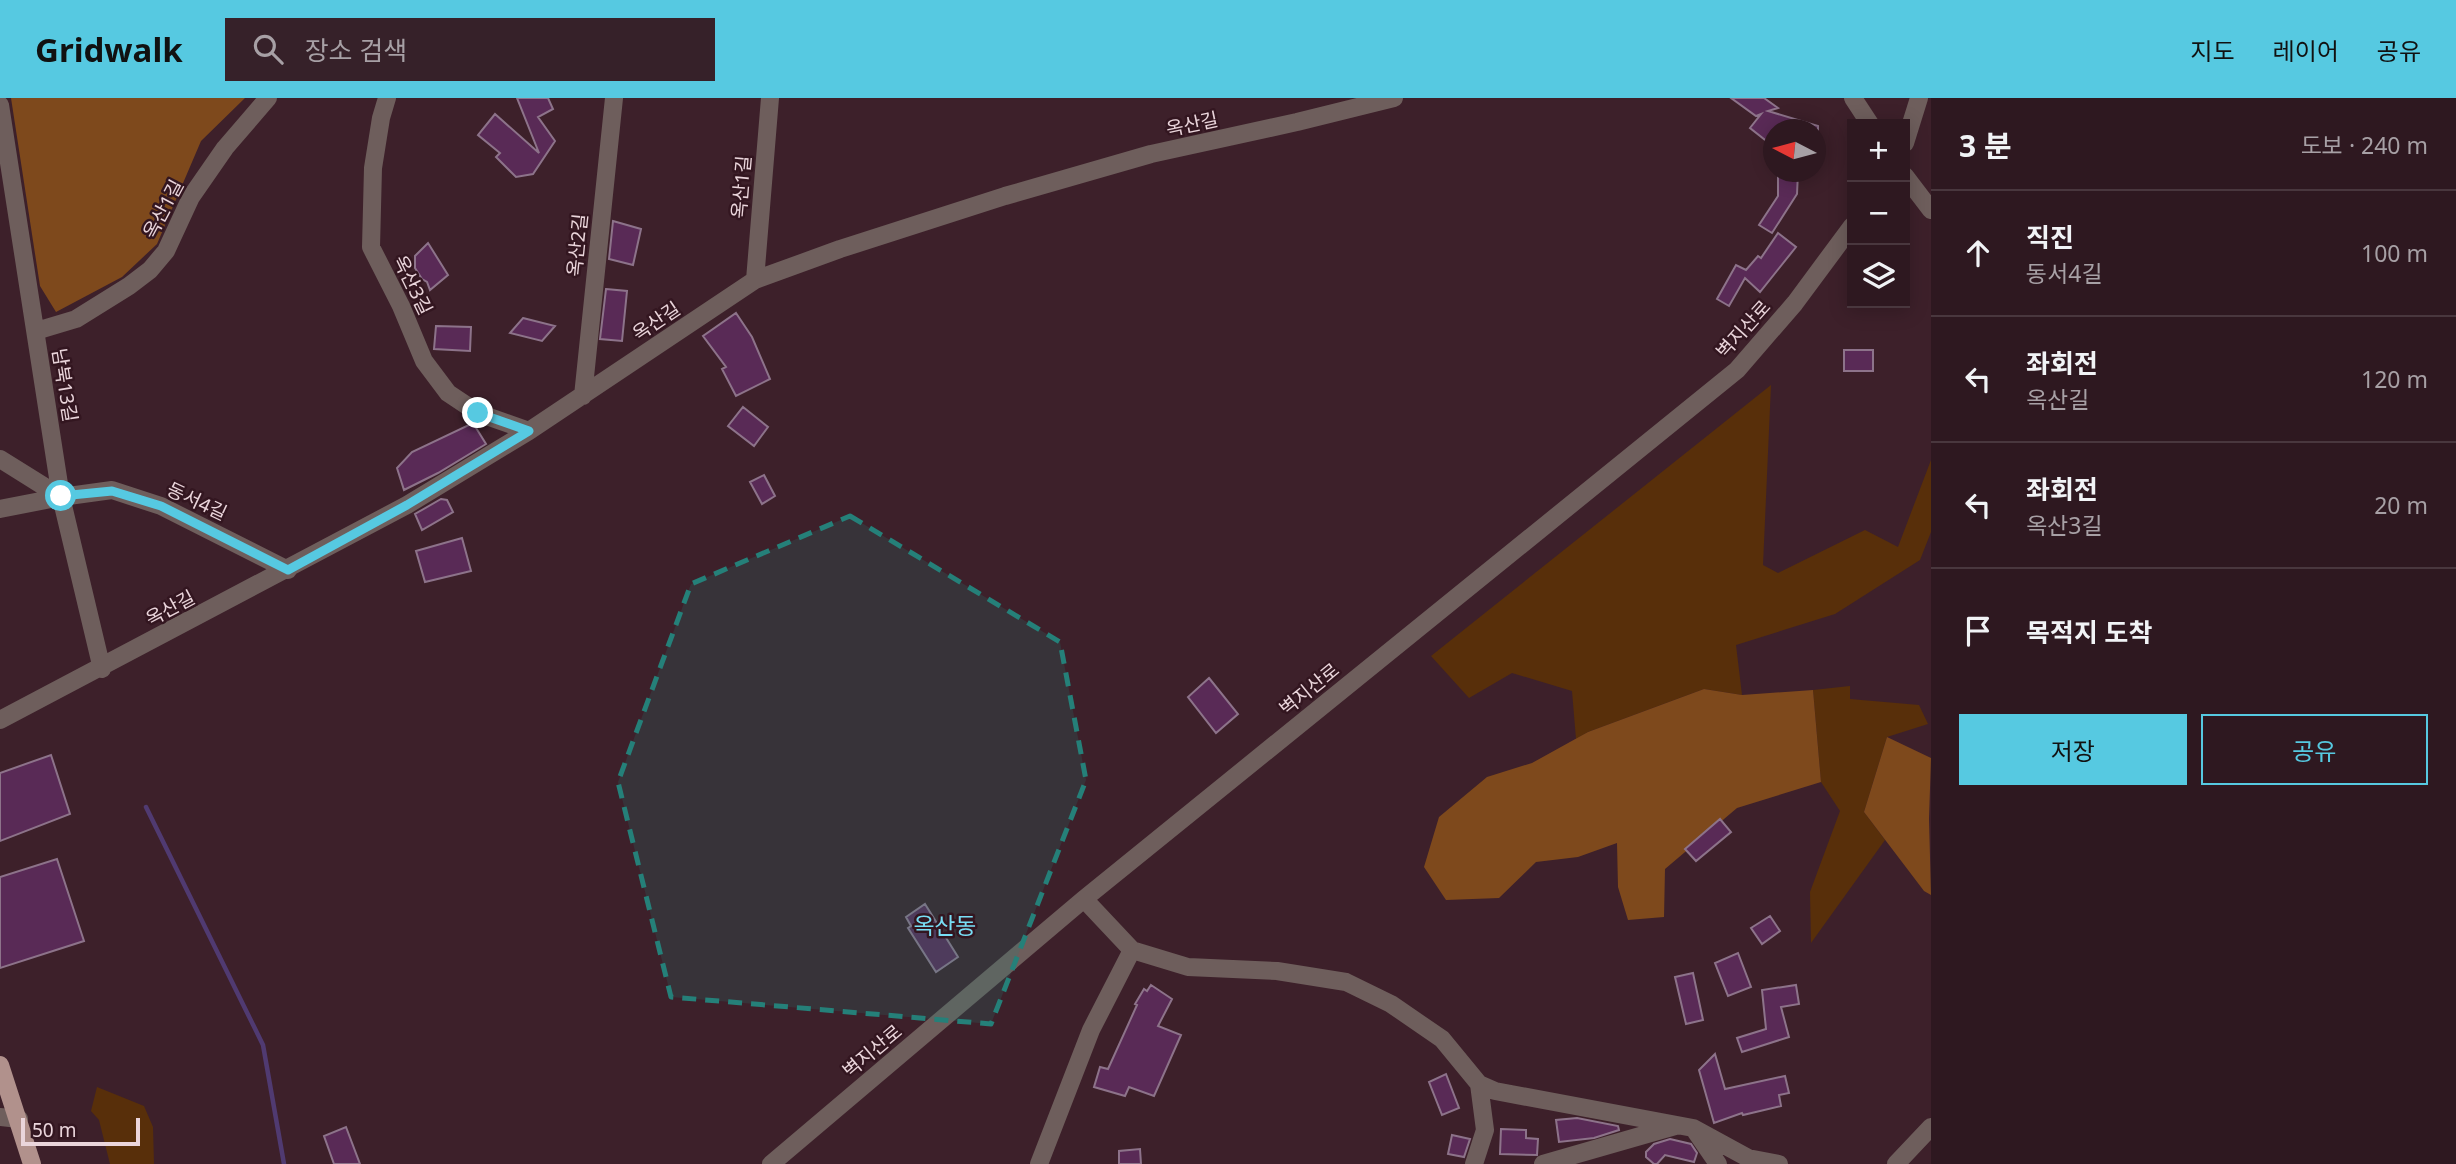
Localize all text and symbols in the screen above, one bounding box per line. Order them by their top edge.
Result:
search box [225,18,715,81]
text: Gridwalk [35,27,183,72]
icon: search [249,30,287,68]
text: 장소 검색 [305,32,407,68]
text: 지도 [2190,34,2235,67]
text: 레이어 [2273,34,2339,67]
text: 공유 [2377,34,2421,67]
street label: 옥산길 [1164,106,1220,142]
north arrow [1763,119,1826,182]
map controls [1847,119,1910,308]
button: + [1847,119,1910,182]
text: 3 분 [1959,125,2012,166]
text: 도보 · 240 m [2301,129,2428,161]
street label: 옥산1길 [725,154,757,220]
street label: 옥산1길 [137,175,189,243]
button: − [1847,182,1910,245]
street label: 옥산2길 [561,212,593,278]
text: 직진 [2026,219,2074,255]
icon: ahead [1959,234,1997,272]
text: 100 m [2361,237,2428,269]
button: layers [1847,245,1910,308]
street label: 옥산3길 [387,251,439,319]
text: 동서4길 [2026,257,2103,289]
street label: 벽지산로 [1710,294,1776,364]
street label: 옥산길 [627,296,685,346]
text: 좌회전 [2026,345,2098,381]
street label: 남북13길 [46,346,84,424]
icon: left [1959,360,1997,398]
text: 120 m [2361,363,2428,395]
text: 옥산길 [2026,383,2089,415]
route end [462,397,493,428]
text: 좌회전 [2026,471,2098,507]
street label: 동서4길 [163,476,231,526]
route start [45,480,76,511]
icon: left [1959,486,1997,524]
text: 20 m [2374,489,2428,521]
text: 옥산3길 [2026,509,2103,541]
street label: 옥산길 [141,584,199,632]
icon: arrive [1959,612,1997,650]
text: 목적지 도착 [2026,614,2152,650]
street label: 벽지산로 [1274,657,1344,721]
button: 저장 [1959,714,2187,785]
button: 공유 [2201,714,2428,785]
district label: 옥산동 [913,909,977,941]
street label: 벽지산로 [837,1019,907,1083]
scale bar [21,1115,140,1147]
text: 50 m [32,1117,76,1143]

